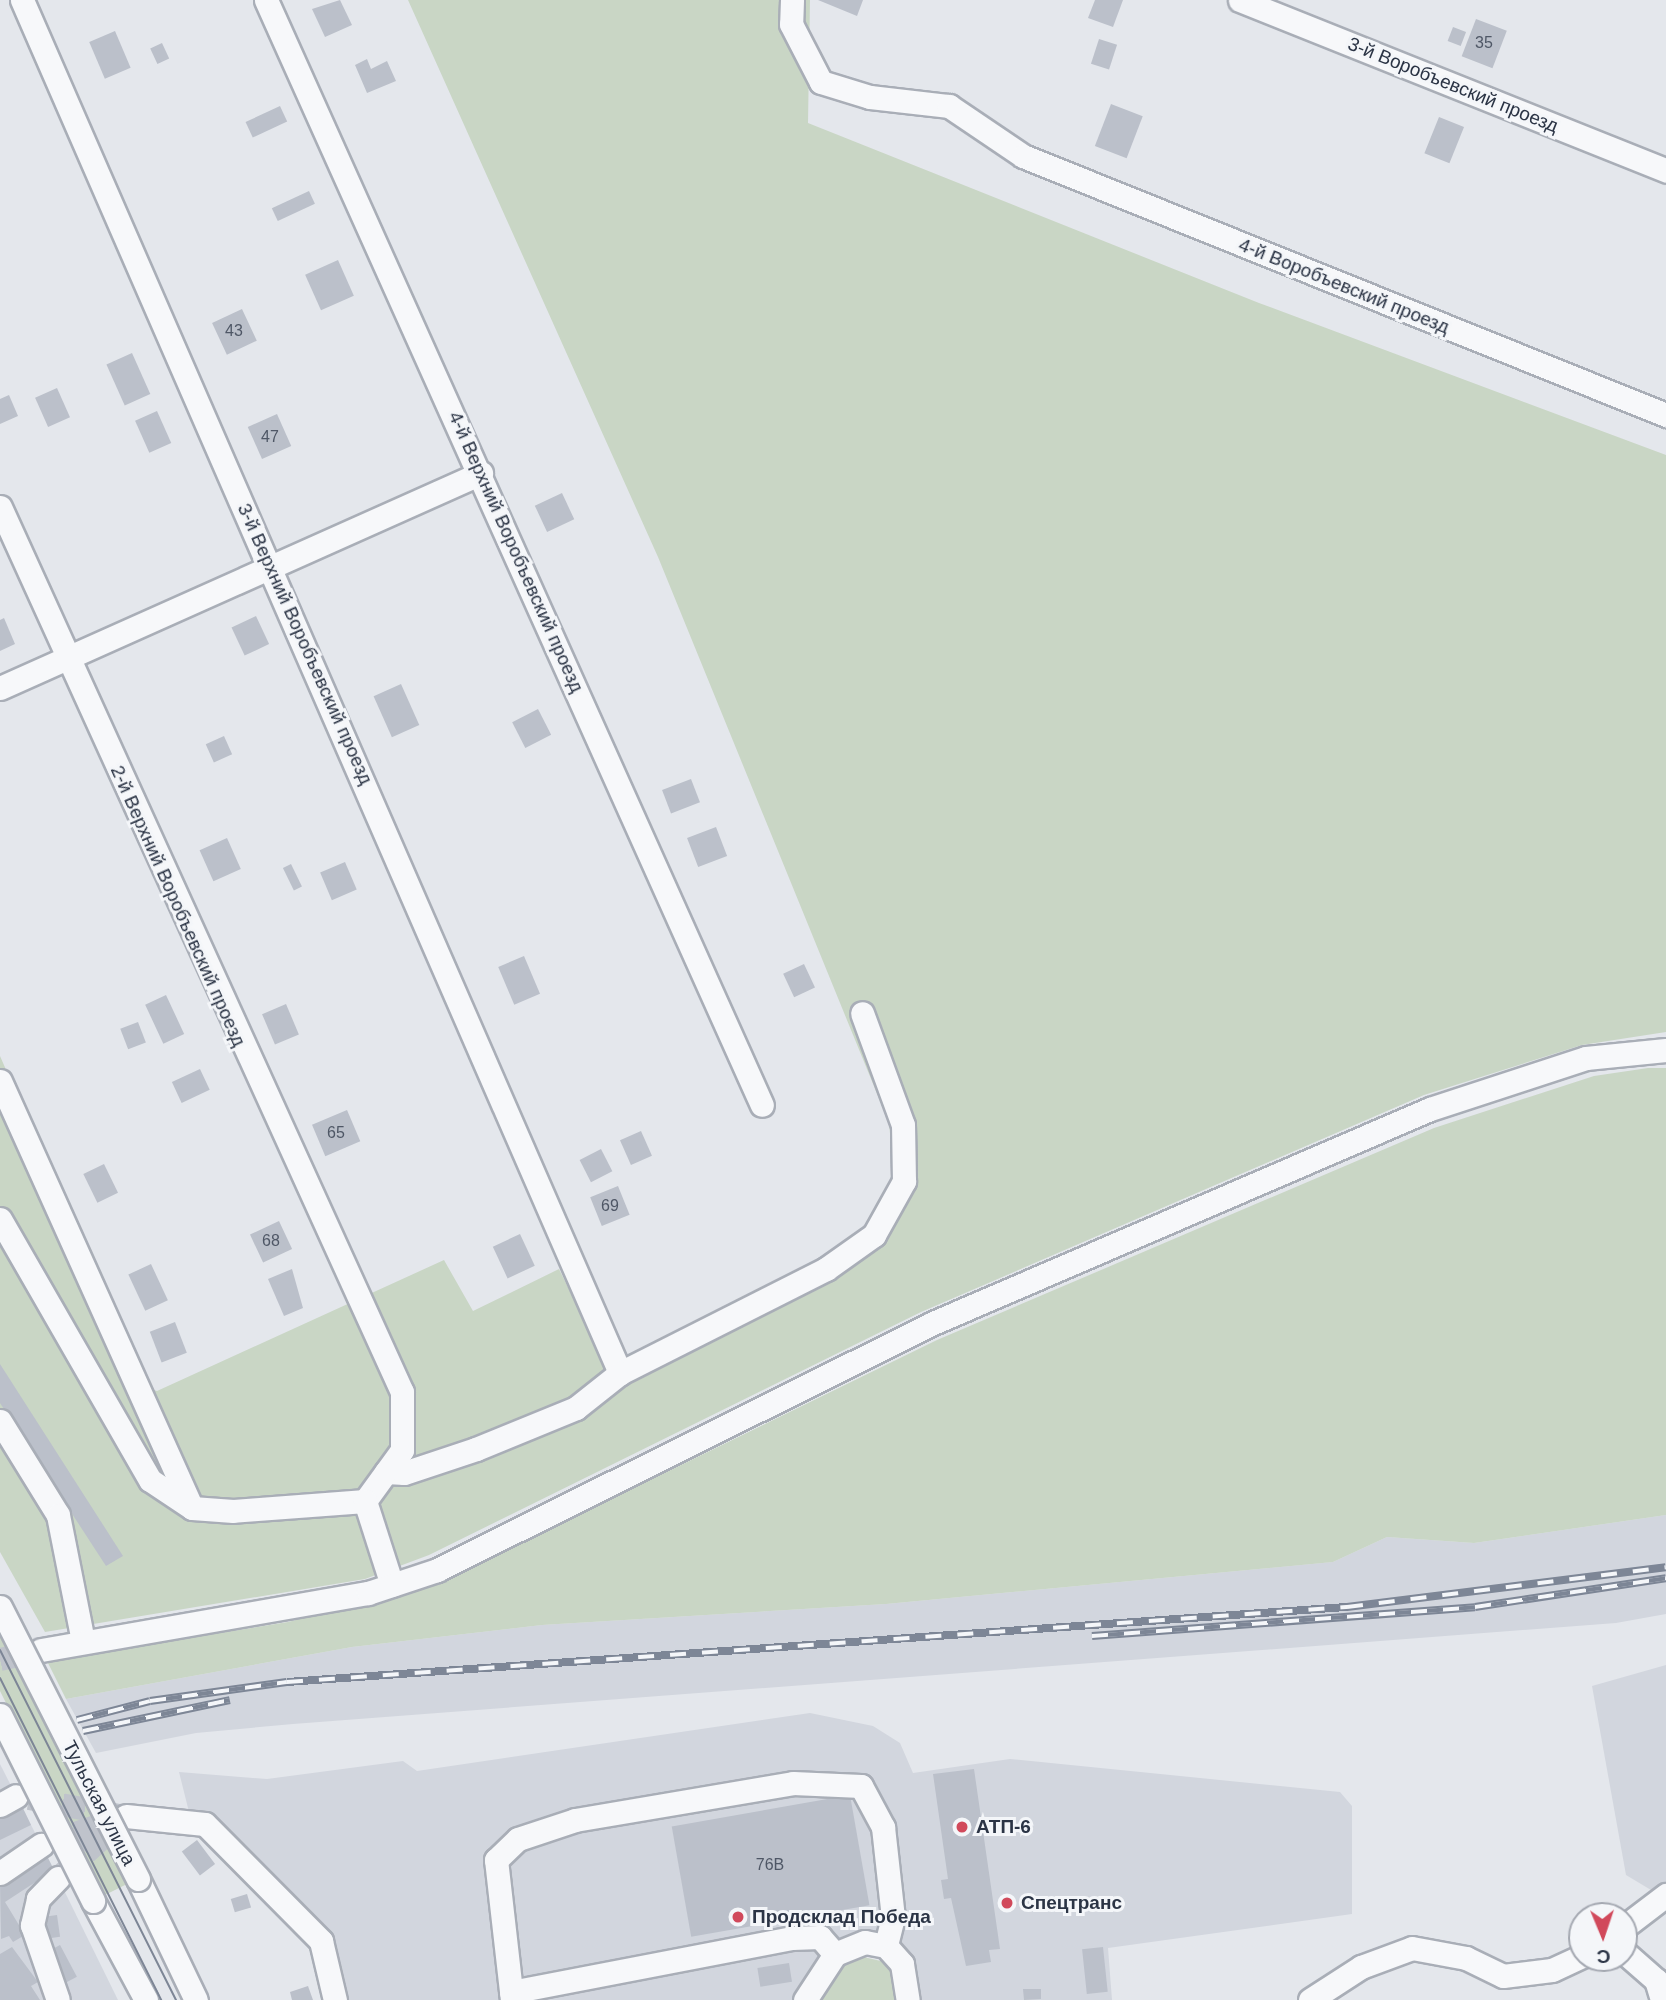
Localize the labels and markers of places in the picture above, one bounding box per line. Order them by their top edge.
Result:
place label: АТП-6 [976,1816,1031,1838]
marker: АТП-6 [954,1819,970,1835]
place label: Спецтранс [1021,1892,1122,1914]
marker: Спецтранс [999,1895,1015,1911]
place label: Продсклад Победа [752,1906,931,1928]
marker: Продсклад Победа [730,1909,746,1925]

